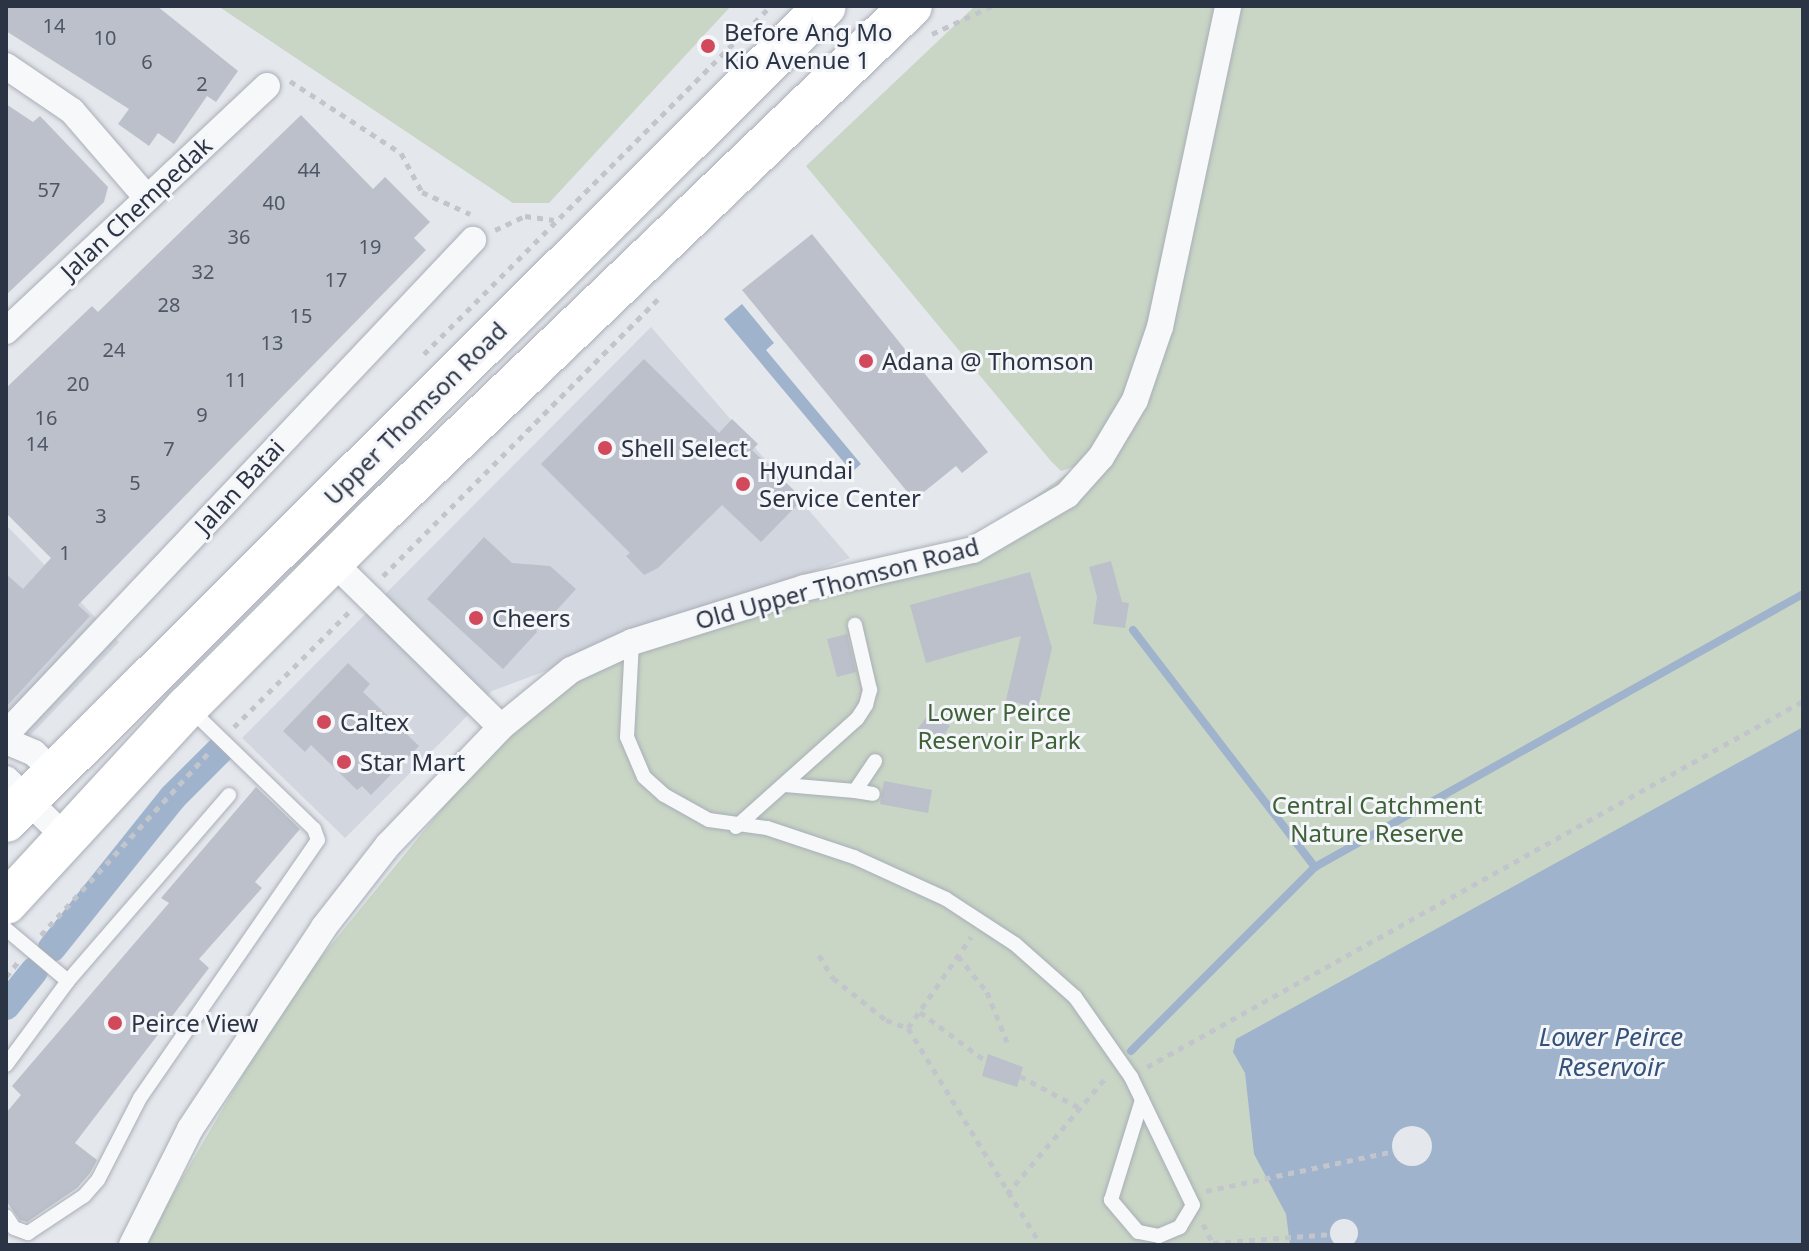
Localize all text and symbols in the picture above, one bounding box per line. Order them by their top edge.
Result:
house number: 14 [43,13,65,37]
place label: Before Ang Mo Kio Avenue 1 [724,18,893,74]
house number: 10 [94,25,116,49]
marker: Before Ang Mo Kio Avenue 1 [699,37,717,55]
house number: 6 [141,49,153,73]
house number: 2 [196,71,208,95]
street label: Jalan Chempedak [54,131,218,285]
house number: 44 [298,157,320,181]
house number: 57 [38,177,60,201]
house number: 40 [263,190,285,214]
house number: 36 [228,224,250,248]
house number: 19 [359,234,381,258]
house number: 32 [192,259,214,283]
house number: 17 [325,267,347,291]
house number: 28 [158,292,180,316]
house number: 15 [290,303,312,327]
street label: Upper Thomson Road [318,316,512,510]
house number: 13 [261,330,283,354]
house number: 24 [103,337,125,361]
place label: Adana @ Thomson [882,347,1094,375]
marker: Adana @ Thomson [857,352,875,370]
house number: 11 [225,367,247,391]
house number: 20 [67,371,89,395]
house number: 9 [196,402,208,426]
house number: 16 [35,405,57,429]
house number: 14 [26,431,48,455]
street label: Jalan Batai [188,433,290,539]
place label: Shell Select [621,434,748,462]
house number: 7 [163,436,175,460]
marker: Shell Select [596,439,614,457]
place label: Hyundai Service Center [759,456,921,512]
house number: 5 [129,470,141,494]
marker: Hyundai Service Center [734,475,752,493]
house number: 3 [95,503,107,527]
street label: Old Upper Thomson Road [692,531,982,635]
house number: 1 [59,540,71,564]
place label: Cheers [492,604,570,632]
marker: Cheers [467,609,485,627]
park label: Lower Peirce Reservoir Park [917,698,1081,754]
place label: Caltex [340,708,409,736]
marker: Caltex [315,713,333,731]
place label: Star Mart [360,748,465,776]
marker: Star Mart [335,753,353,771]
park label: Central Catchment Nature Reserve [1272,791,1482,847]
place label: Peirce View [131,1009,258,1037]
marker: Peirce View [106,1014,124,1032]
water label: Lower Peirce Reservoir [1539,1021,1683,1082]

